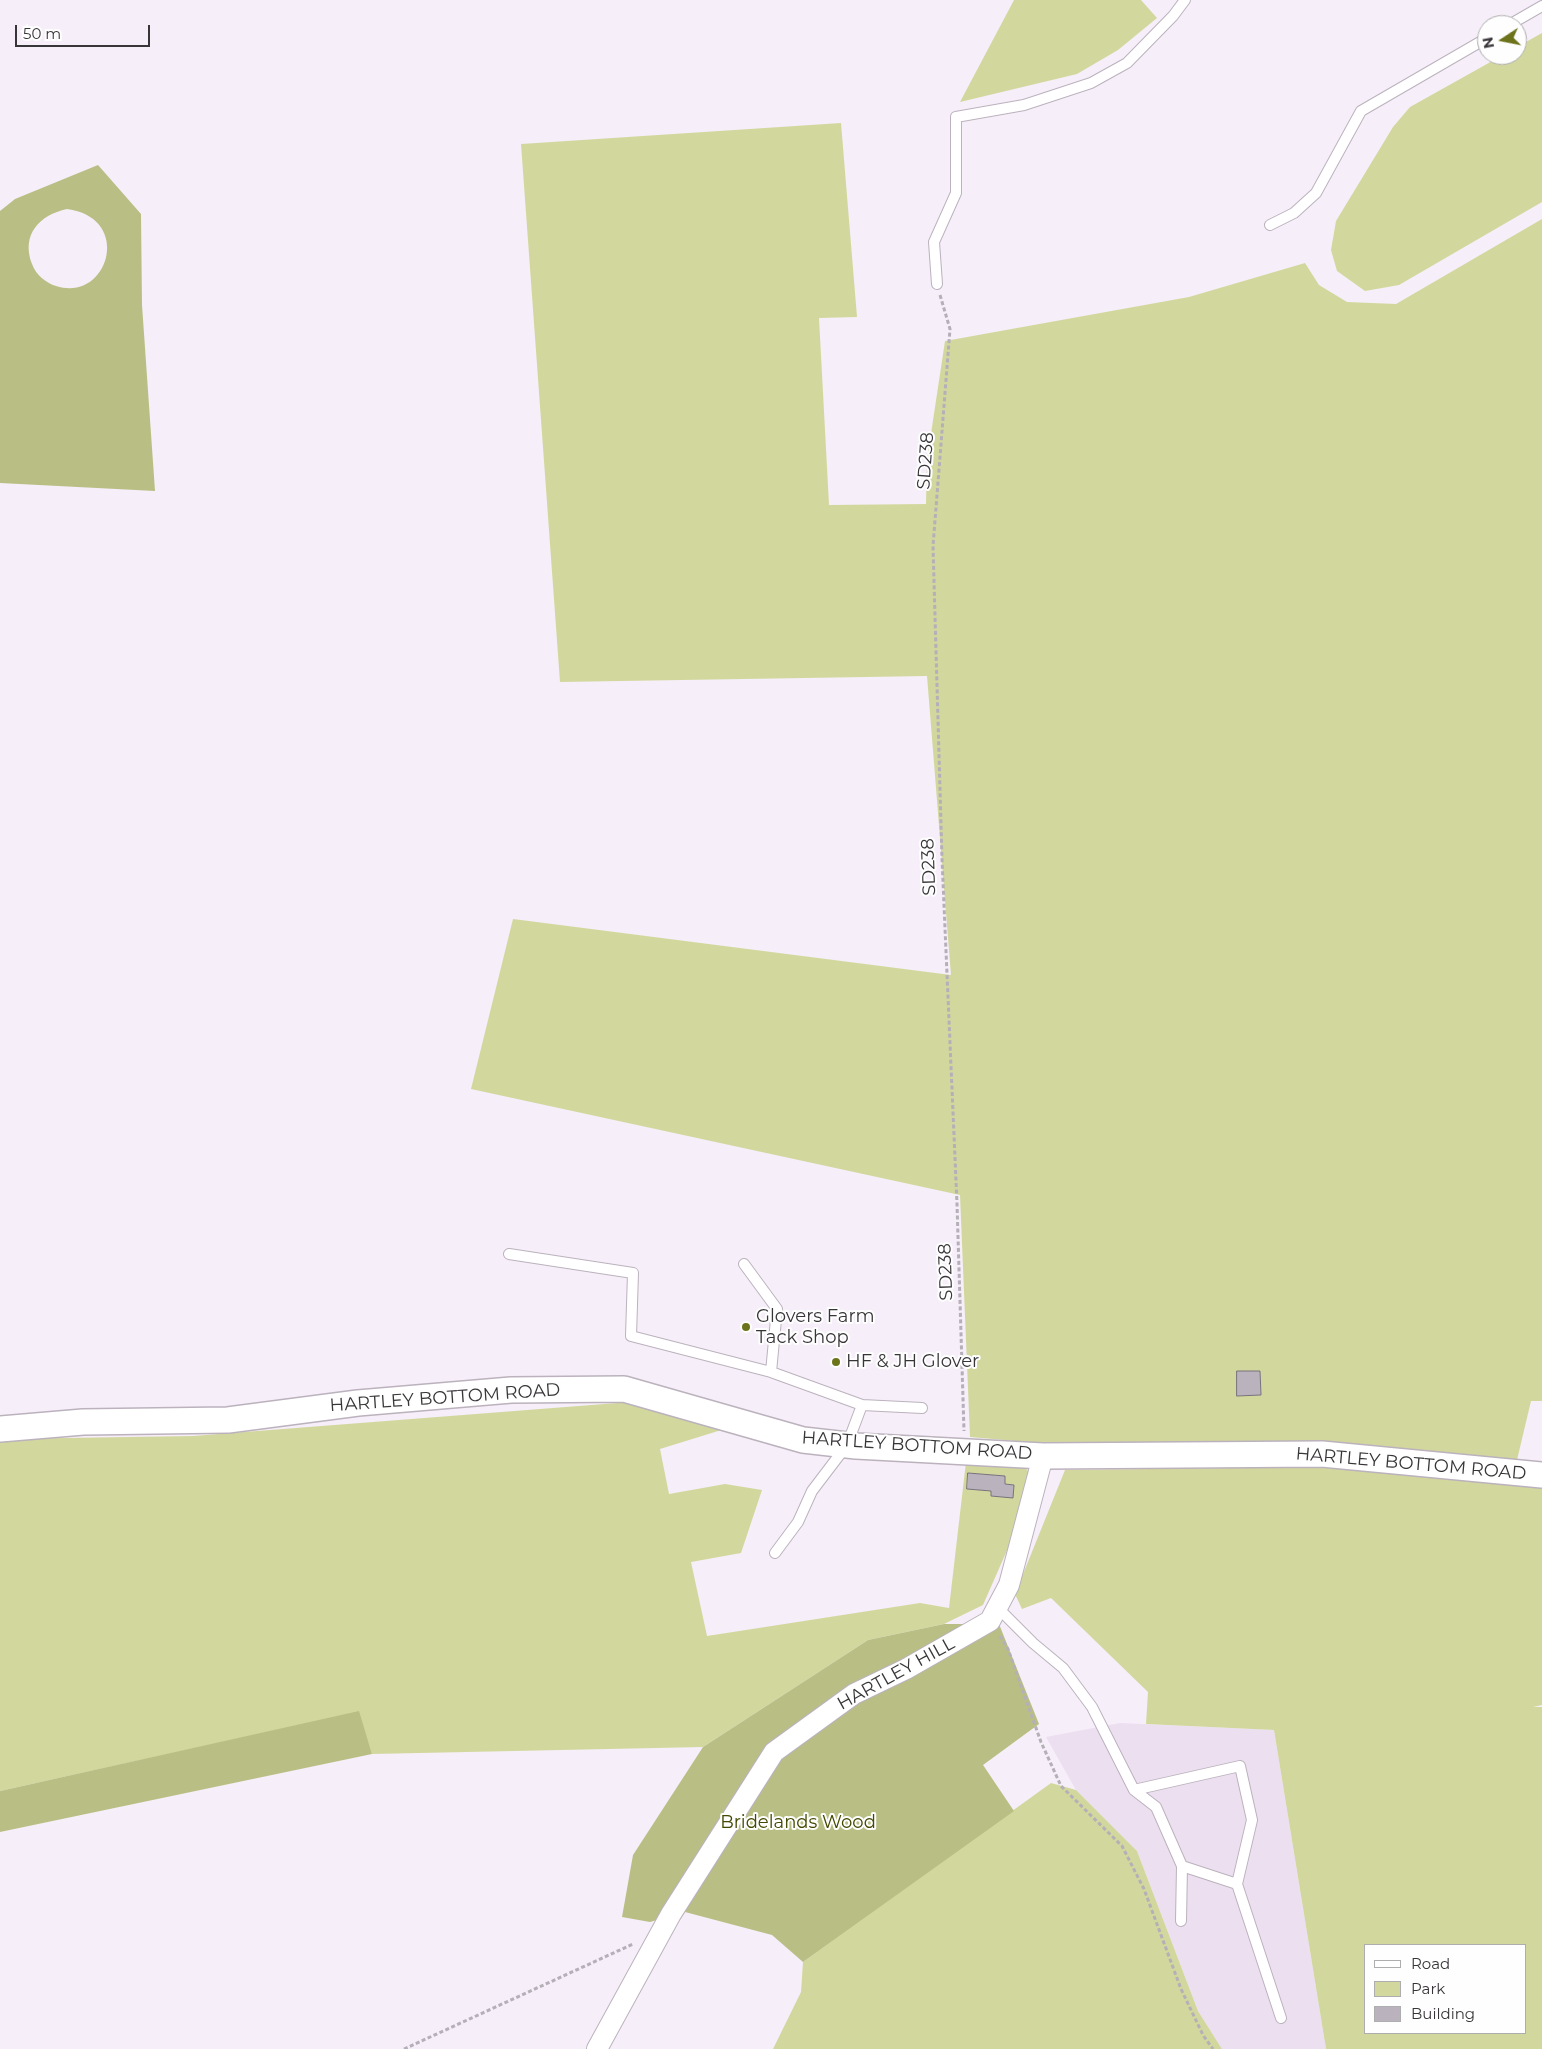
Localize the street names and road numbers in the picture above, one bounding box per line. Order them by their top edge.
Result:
street label: SD238 [913,432,939,490]
street label: SD238 [917,838,941,896]
street label: SD238 [934,1243,958,1301]
street label: HARTLEY BOTTOM ROAD [329,1379,561,1417]
street label: HARTLEY BOTTOM ROAD [801,1427,1033,1465]
street label: HARTLEY BOTTOM ROAD [1295,1443,1527,1485]
street label: HARTLEY HILL [834,1633,958,1715]

